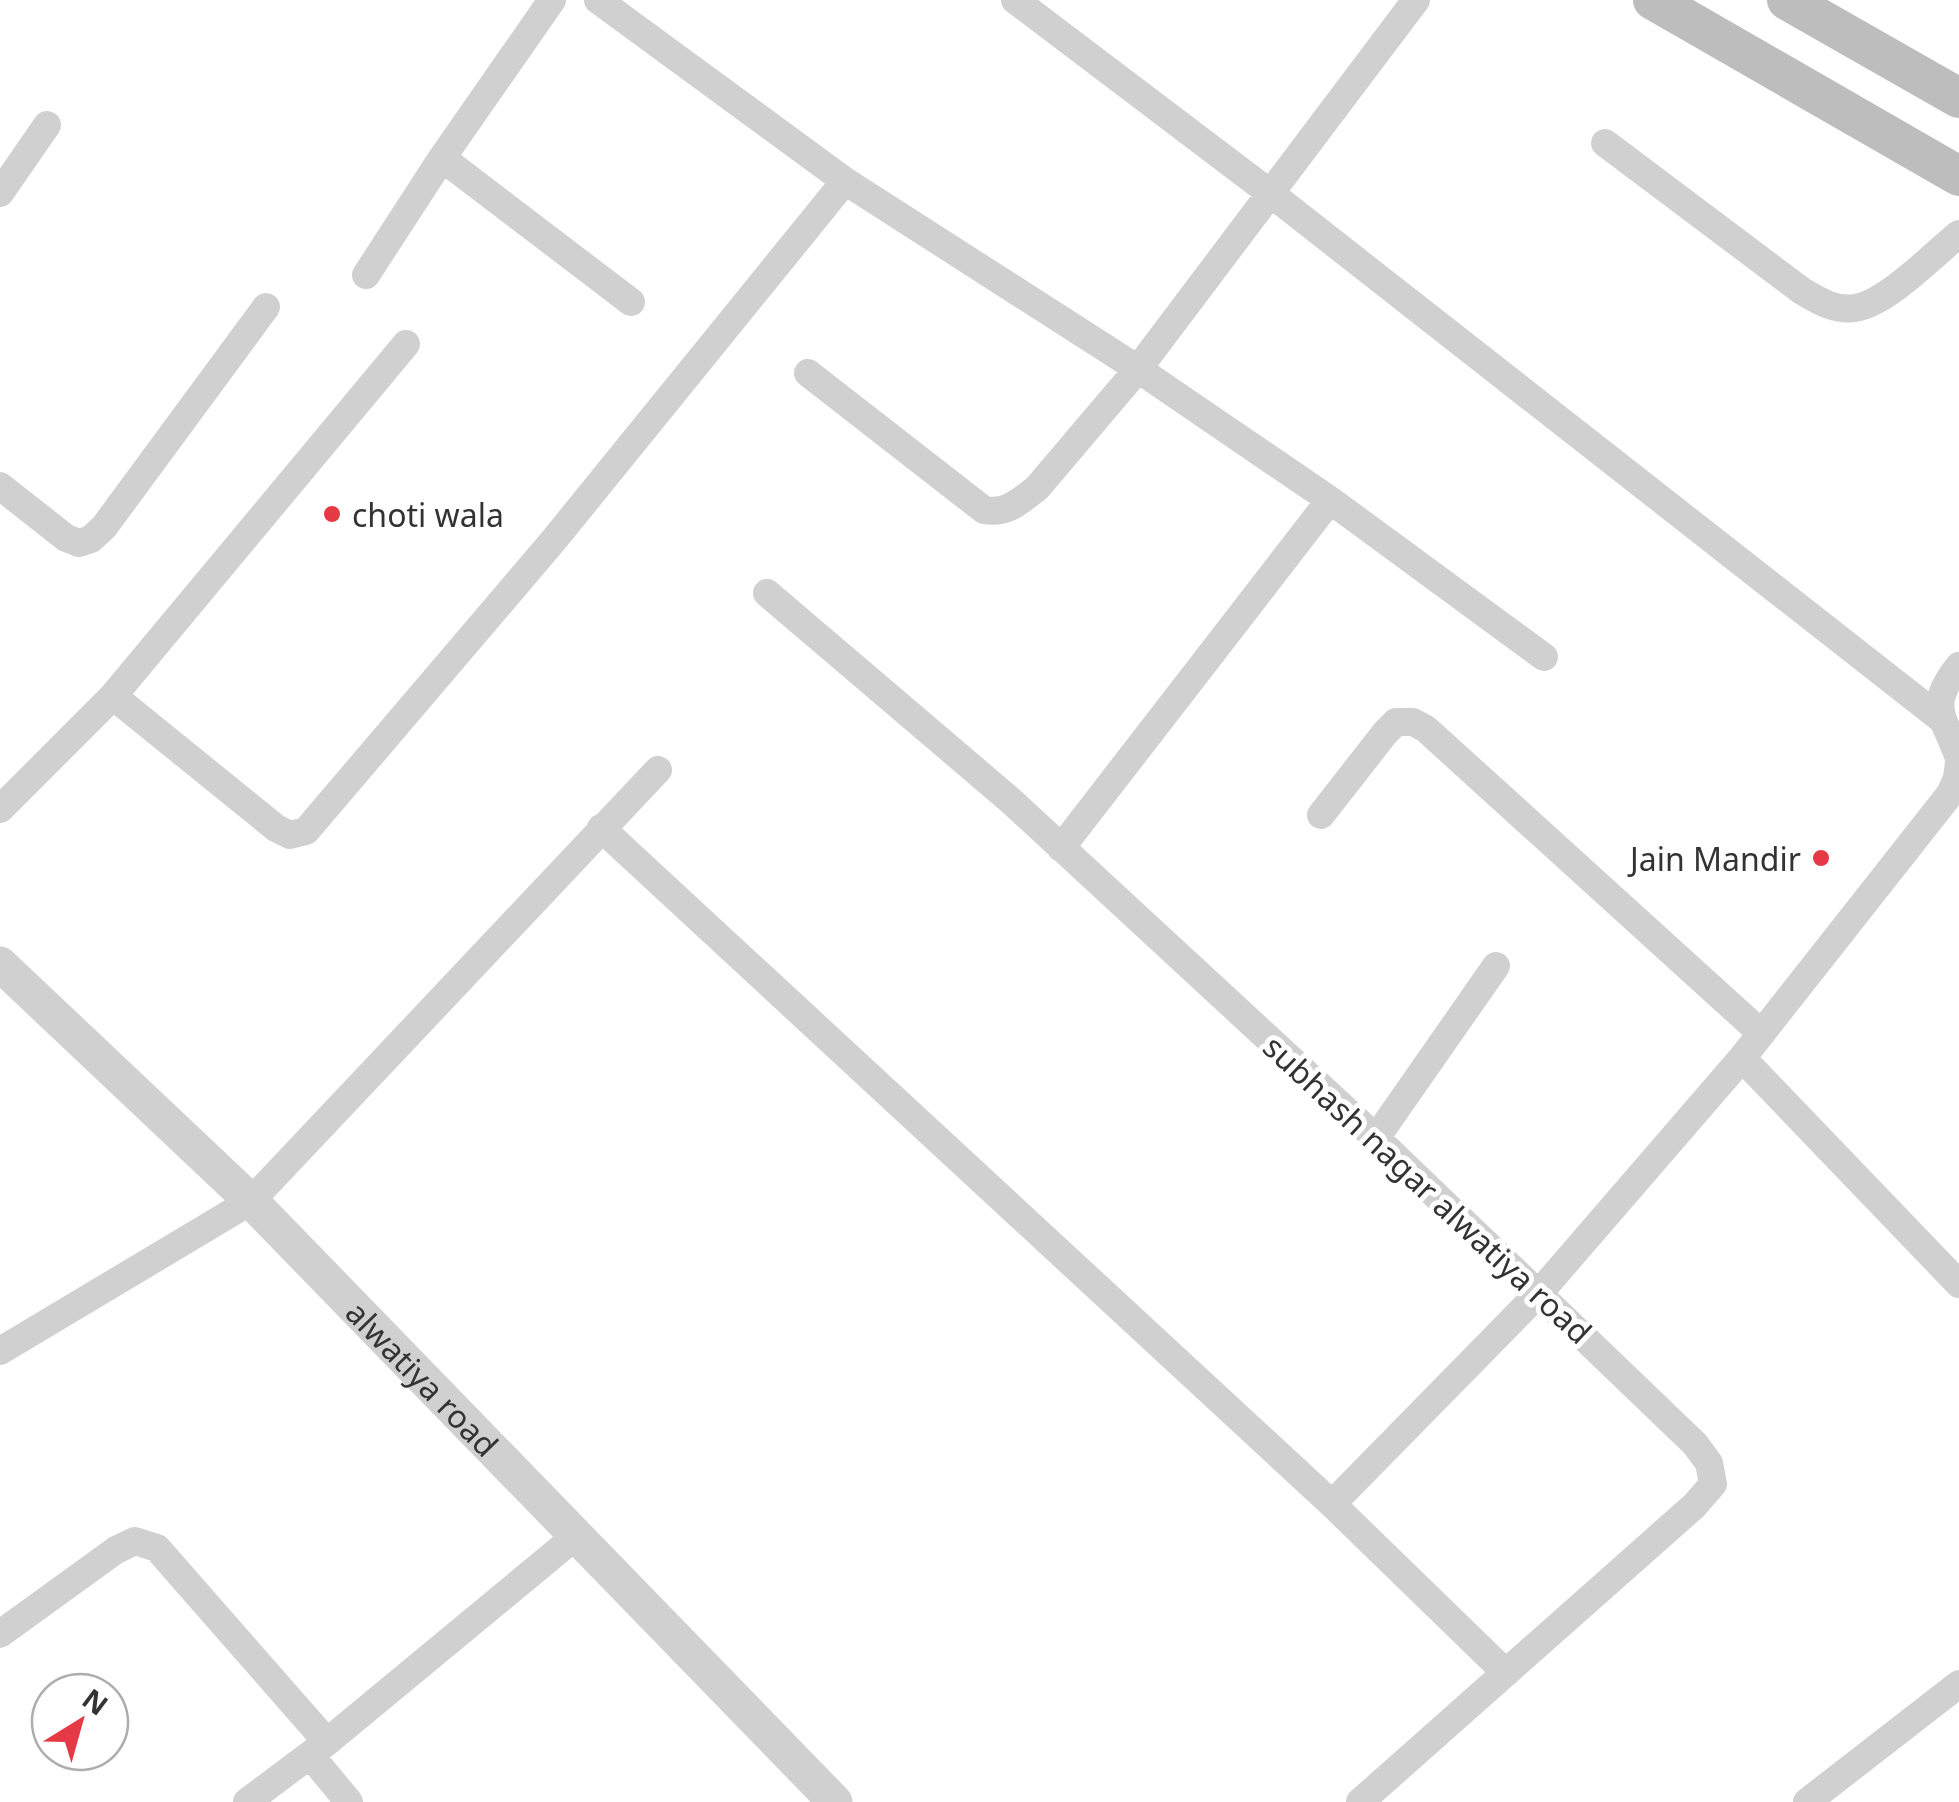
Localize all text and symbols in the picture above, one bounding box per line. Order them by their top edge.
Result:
place label: choti wala [352,493,504,536]
marker: choti wala [321,503,343,525]
place label: Jain Mandir [1627,837,1801,880]
marker: Jain Mandir [1810,847,1832,869]
street label: subhash nagar alwatiya road [1255,1025,1601,1353]
street label: alwatiya road [337,1291,509,1465]
north arrow [30,1672,130,1772]
text: N [75,1679,116,1723]

